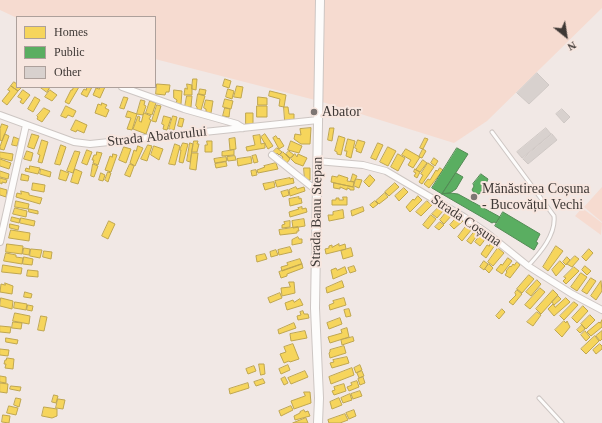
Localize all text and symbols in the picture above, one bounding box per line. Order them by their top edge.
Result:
legend [16,16,156,88]
north arrow [546,16,586,56]
text: Homes [54,25,88,39]
text: N [566,39,578,54]
text: Public [54,45,85,59]
text: Other [54,65,81,79]
place label: Abator [322,104,361,120]
marker: Abator [309,107,319,117]
street label: Strada Abatorului [106,123,208,151]
street label: Strada Banu Stepan [308,157,326,267]
place label: Mănăstirea Coșuna - Bucovățul Vechi [482,181,590,214]
street label: Strada Coșuna [428,191,504,251]
marker: Mănăstirea Coșuna - Bucovățul Vechi [469,192,479,202]

